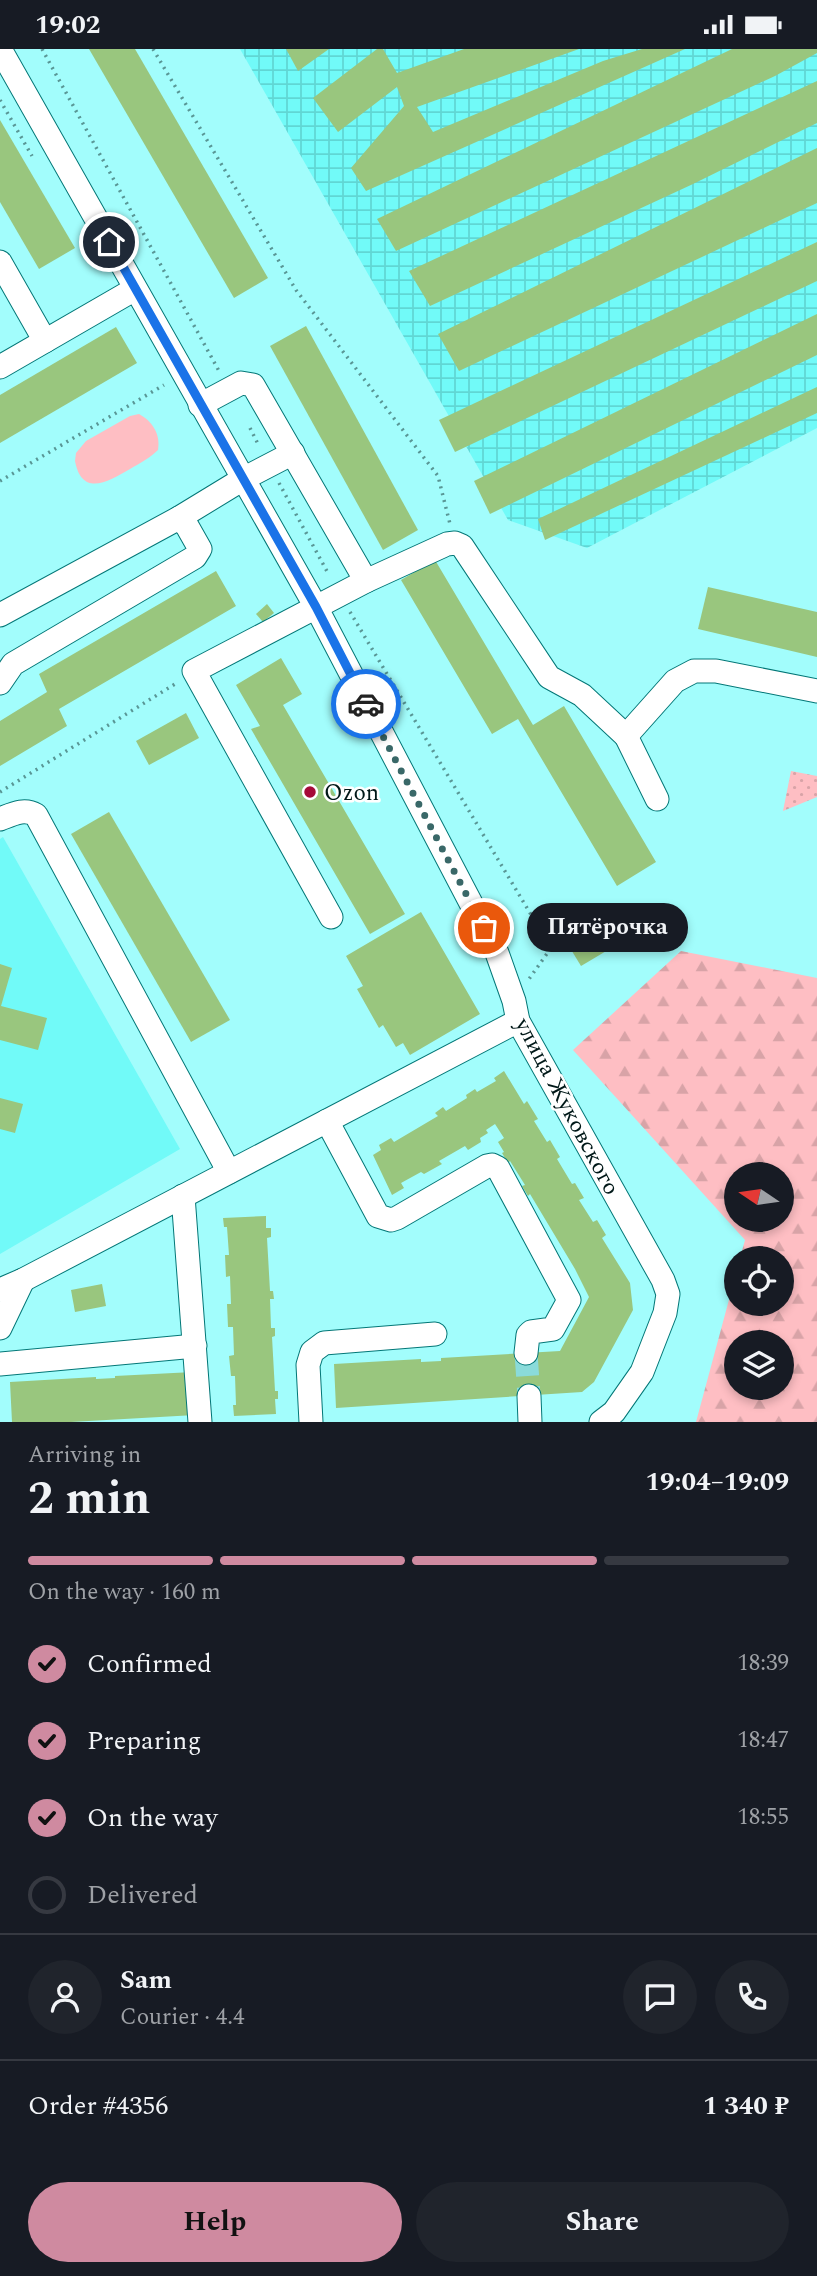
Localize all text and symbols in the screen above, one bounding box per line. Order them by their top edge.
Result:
text: 19:02 [35,5,100,45]
pin [79,212,139,272]
icon: home [90,223,128,261]
courier [331,669,401,739]
icon: car [347,685,385,723]
place label: Ozon [324,776,379,811]
marker: Ozon [302,784,318,800]
pin [454,898,514,958]
callout: Пятёрочка [526,903,687,952]
icon: bag [465,909,503,947]
text: Пятёрочка [547,910,668,945]
street label: улица Жуковского [505,1011,628,1202]
north arrow [724,1162,794,1232]
map controls [724,1162,794,1400]
button: locate [724,1246,794,1316]
button: layers [724,1330,794,1400]
text: Arriving in [28,1438,141,1473]
text: 19:04–19:09 [645,1462,789,1502]
text: 2 min [28,1464,150,1534]
text: On the way · 160 m [28,1575,221,1610]
text: Confirmed [87,1644,212,1684]
icon: check [28,1645,66,1683]
text: 18:39 [737,1646,789,1681]
text: Preparing [87,1721,201,1761]
icon: check [28,1722,66,1760]
text: 18:47 [737,1723,789,1758]
text: On the way [87,1798,218,1838]
icon: check [28,1799,66,1837]
text: 18:55 [737,1800,789,1835]
text: Delivered [87,1875,198,1915]
button: person [28,1960,102,2034]
text: Sam [120,1960,172,2000]
button: chat [623,1960,697,2034]
button: phone [715,1960,789,2034]
text: Courier · 4.4 [120,2000,245,2035]
text: Order #4356 [28,2086,168,2126]
text: 1 340 ₽ [703,2086,789,2126]
button: Help [28,2182,402,2262]
button: Share [416,2182,789,2262]

